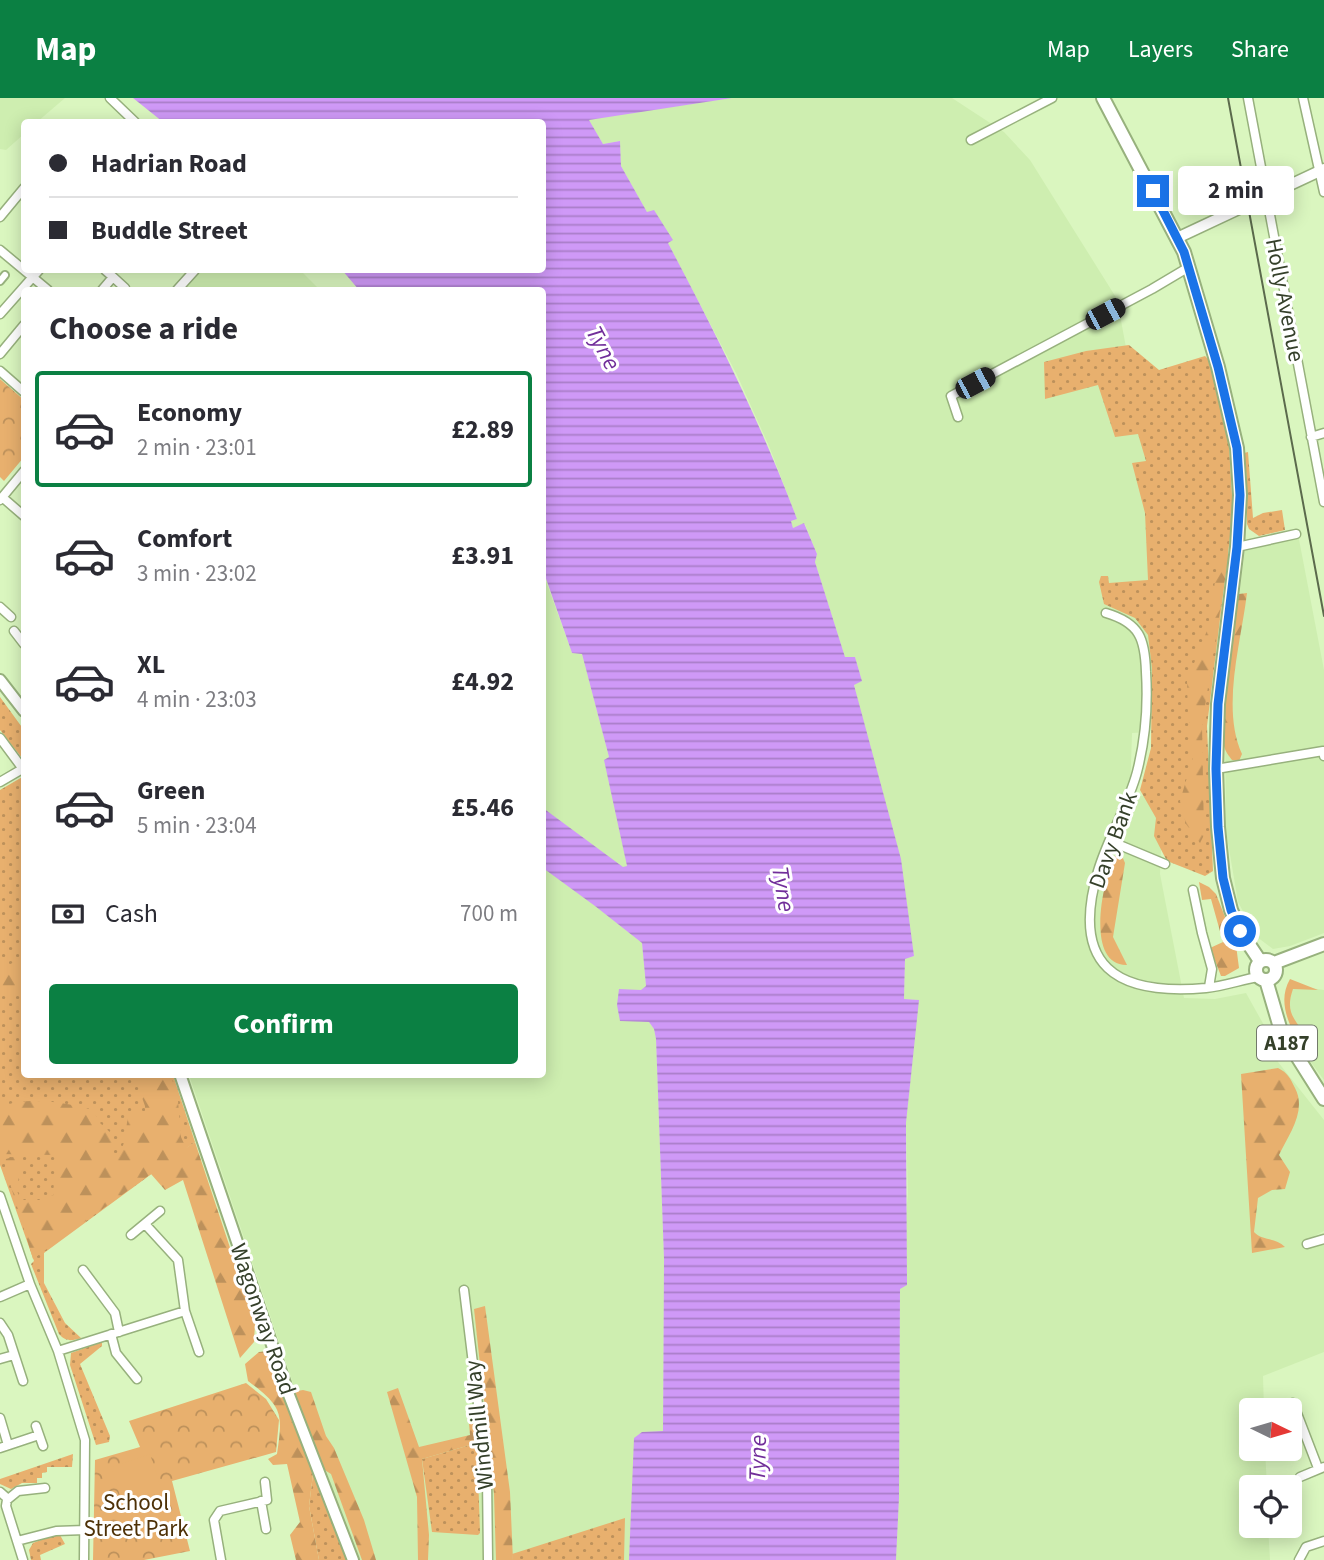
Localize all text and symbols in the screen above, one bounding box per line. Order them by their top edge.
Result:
text: Map [35,26,96,73]
text: Map [1047,32,1090,67]
text: Layers [1128,32,1193,67]
text: Share [1231,32,1289,67]
text: Hadrian Road [91,145,247,182]
callout: 2 min [1178,166,1293,216]
text: 2 min [1208,174,1264,207]
route end [1137,175,1169,207]
text: Buddle Street [91,212,248,249]
street label: Holly Avenue [1257,235,1313,365]
car [1082,295,1129,333]
text: Choose a ride [49,306,238,352]
water label: Tyne [577,319,629,377]
car [952,364,999,402]
text: Economy [137,394,242,431]
icon: car [53,398,116,461]
text: £2.89 [451,411,514,448]
text: 2 min · 23:01 [137,431,257,464]
text: Comfort [137,520,232,557]
icon: car [53,524,116,587]
text: £3.91 [451,537,514,574]
text: 3 min · 23:02 [137,557,257,590]
text: XL [137,646,165,683]
icon: car [53,650,116,713]
text: £4.92 [451,663,514,700]
text: 4 min · 23:03 [137,683,257,716]
text: Green [137,772,205,809]
icon: car [53,776,116,839]
street label: Davy Bank [1080,786,1146,893]
text: £5.46 [451,789,514,826]
text: 5 min · 23:04 [137,809,257,842]
water label: Tyne [762,863,804,915]
icon: cash [49,895,87,933]
text: Cash [105,895,158,932]
text: 700 m [460,897,518,930]
route start [1224,915,1256,947]
button: Confirm [49,984,518,1064]
road number: A187 [1257,1026,1317,1060]
street label: Wagonway Road [222,1239,304,1399]
street label: Windmill Way [456,1358,502,1491]
north arrow [1239,1398,1302,1461]
map controls [1239,1398,1302,1538]
water label: Tyne [740,1435,776,1481]
button: locate [1239,1475,1302,1538]
park label: School Street Park [83,1486,189,1545]

